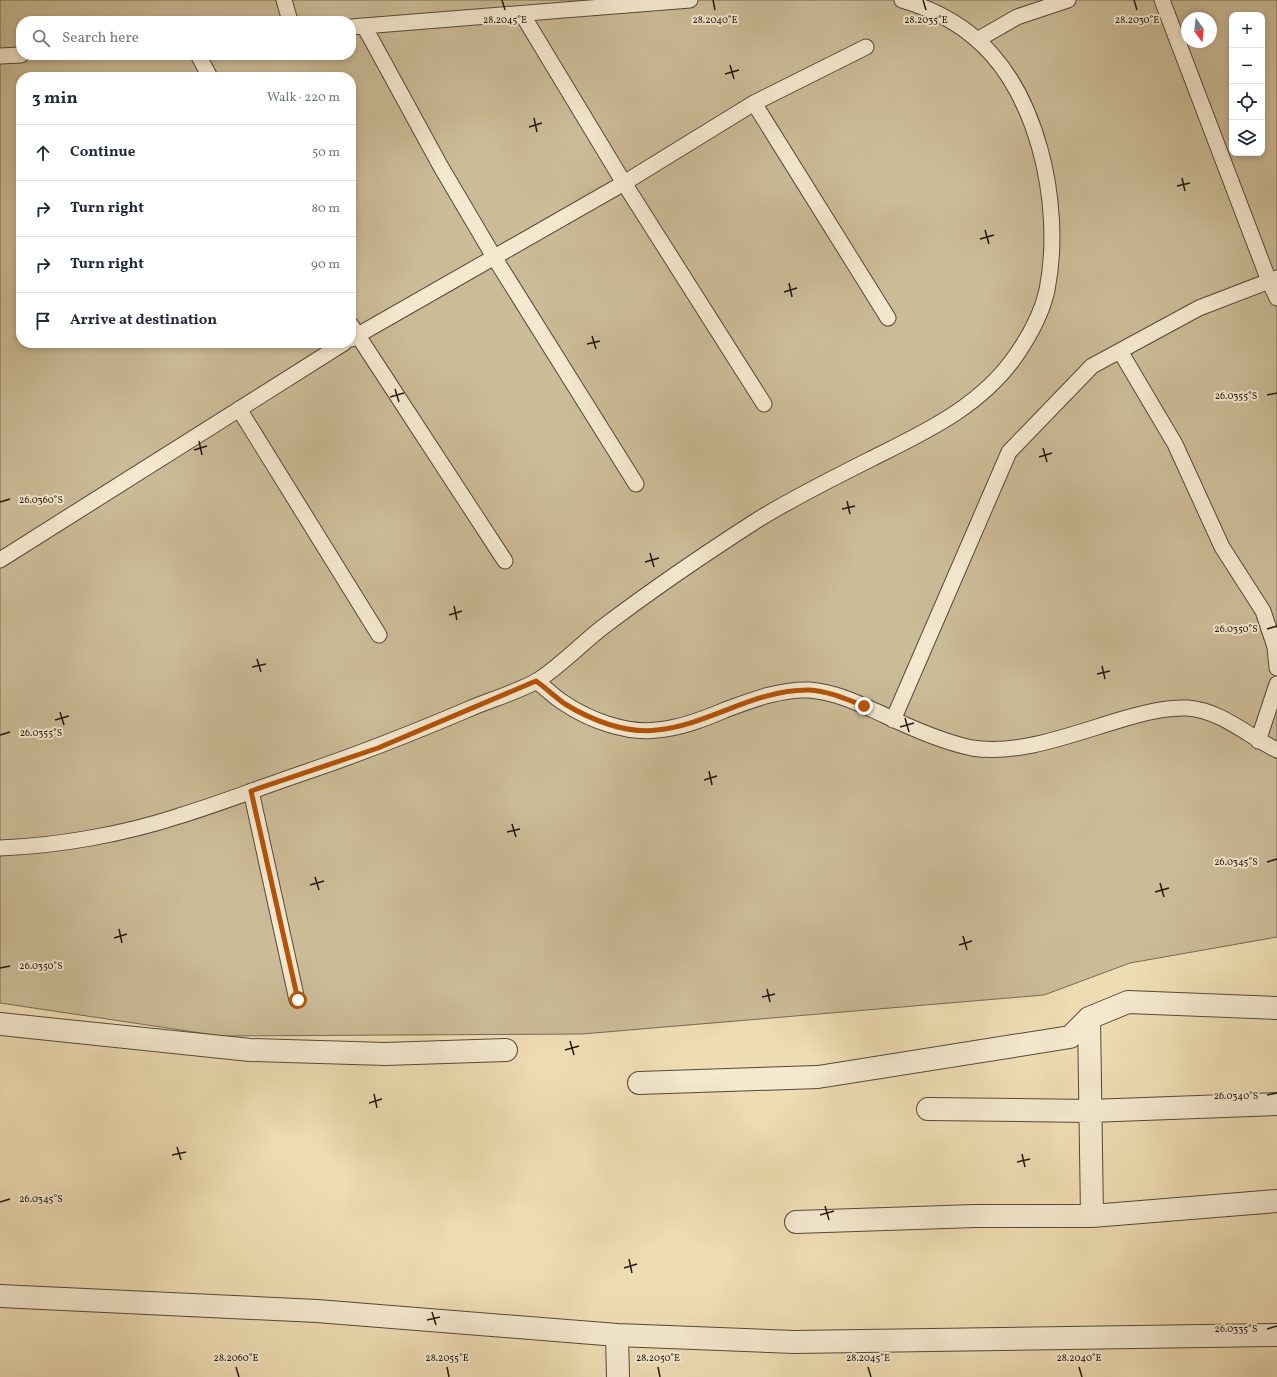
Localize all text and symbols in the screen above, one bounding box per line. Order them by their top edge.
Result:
north arrow [1181,12,1217,48]
map controls [1229,12,1265,156]
button: + [1229,12,1265,48]
text: 28.2045°E [483,13,527,27]
text: 28.2040°E [692,13,738,27]
text: 28.2035°E [904,13,948,27]
text: 28.2030°E [1115,13,1159,27]
search box [16,16,356,60]
icon: search [30,27,52,49]
text: Search here [62,28,139,49]
button: − [1229,48,1265,84]
button: locate [1229,84,1265,120]
text: 3 min [32,87,78,110]
text: Walk · 220 m [267,89,340,107]
button: layers [1229,120,1265,156]
icon: ahead [32,142,54,164]
text: Continue [70,142,135,163]
text: 50 m [312,144,340,162]
icon: right [32,198,54,220]
text: Turn right [70,198,144,219]
text: 80 m [311,200,340,218]
icon: right [32,254,54,276]
text: Turn right [70,254,144,275]
text: 90 m [311,256,340,274]
icon: arrive [32,310,54,332]
text: Arrive at destination [70,310,217,331]
text: 26.0355°S [1215,389,1257,403]
text: 26.0360°S [19,493,63,507]
text: 26.0350°S [1214,622,1258,636]
route end [855,697,873,715]
text: 26.0355°S [20,726,62,740]
text: 26.0345°S [1214,855,1258,869]
text: 26.0350°S [19,959,63,973]
route start [289,991,307,1009]
text: 26.0340°S [1214,1089,1258,1103]
text: 26.0345°S [19,1192,63,1206]
text: 26.0335°S [1215,1322,1257,1336]
text: 28.2060°E [214,1351,258,1365]
text: 28.2055°E [425,1351,469,1365]
text: 28.2050°E [636,1351,680,1365]
text: 28.2045°E [846,1351,890,1365]
text: 28.2040°E [1056,1351,1102,1365]

